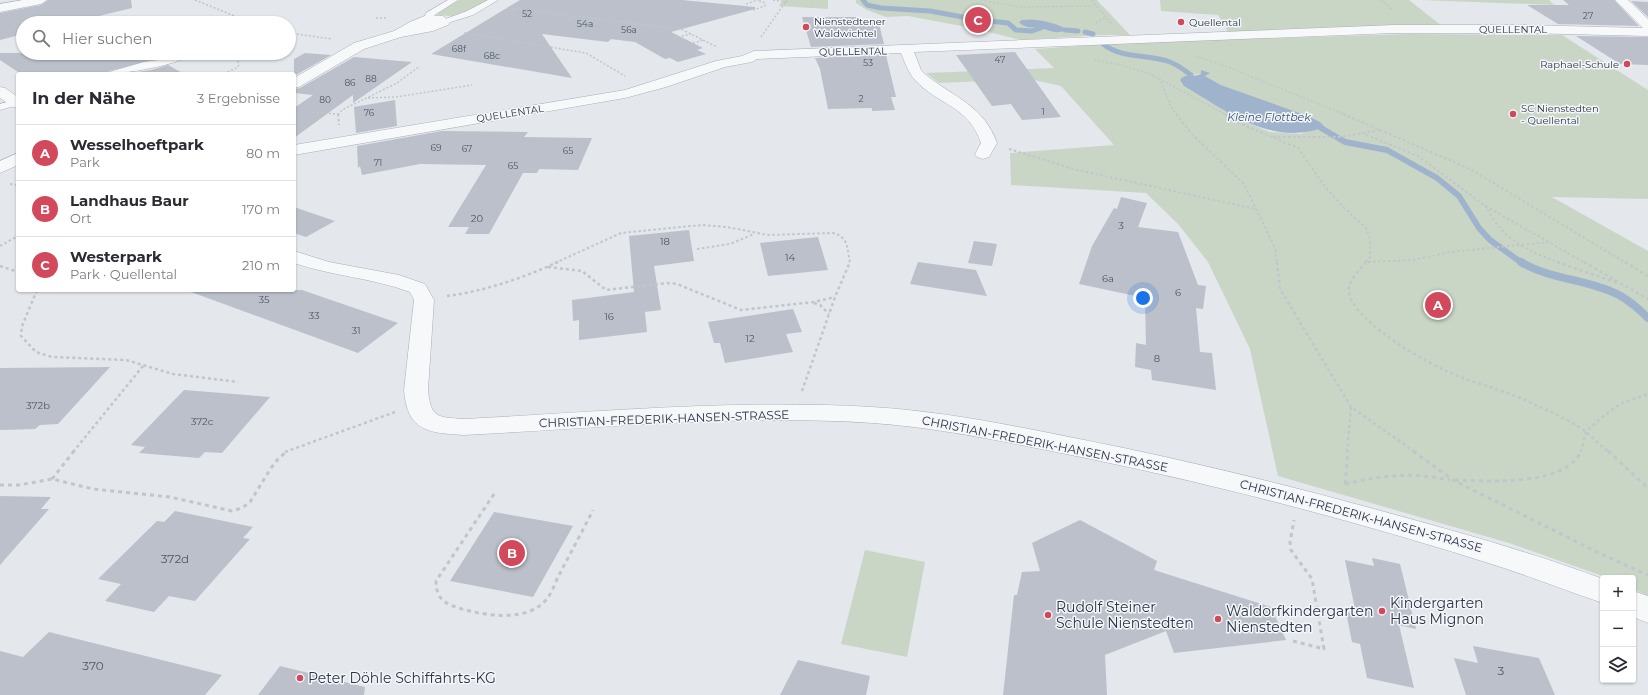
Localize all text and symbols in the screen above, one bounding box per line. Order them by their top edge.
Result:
pin: C [965,5,991,35]
house number: 52 [522,8,532,19]
house number: 27 [1583,10,1593,21]
place label: Nienstedtener Waldwichtel [814,15,886,40]
search box [16,16,296,60]
place label: Quellental [1189,16,1241,29]
marker: Quellental [1176,17,1186,27]
house number: 54a [577,18,593,29]
marker: Nienstedtener Waldwichtel [801,22,811,32]
street label: QUELLENTAL [1479,23,1547,36]
house number: 56a [621,24,637,35]
icon: search [30,27,52,49]
text: Hier suchen [62,29,152,48]
house number: 68f [452,43,467,54]
street label: QUELLENTAL [819,44,887,59]
house number: 68c [484,50,500,61]
house number: 47 [995,54,1005,65]
house number: 53 [863,57,873,68]
place label: Raphael-Schule [1540,58,1619,71]
marker: Raphael-Schule [1622,59,1632,69]
house number: 88 [365,73,377,84]
house number: 86 [344,77,356,88]
text: In der Nähe [32,88,136,108]
text: 3 Ergebnisse [197,90,280,106]
house number: 2 [858,93,864,104]
house number: 80 [319,94,331,105]
street label: QUELLENTAL [475,102,545,125]
place label: SC Nienstedten - Quellental [1521,102,1599,127]
house number: 1 [1041,106,1045,117]
house number: 76 [364,107,375,118]
marker: SC Nienstedten - Quellental [1508,109,1518,119]
water label: Kleine Flottbek [1227,110,1311,124]
text: Wesselhoeftpark [70,135,204,154]
house number: 69 [431,142,442,153]
house number: 67 [462,143,472,154]
text: A [40,145,50,161]
text: 80 m [246,145,280,161]
house number: 65 [563,145,573,156]
text: Park [70,154,100,170]
house number: 71 [374,157,382,168]
house number: 65 [508,160,518,171]
text: Landhaus Baur [70,191,189,210]
text: B [40,201,50,217]
text: 170 m [242,201,280,217]
text: Ort [70,210,92,226]
house number: 20 [471,212,484,225]
house number: 3 [1118,219,1124,232]
house number: 18 [660,235,670,248]
text: Westerpark [70,247,162,266]
house number: 14 [785,251,795,264]
text: C [40,257,50,273]
text: 210 m [242,257,280,273]
text: Park · Quellental [70,266,177,282]
house number: 6a [1102,272,1114,285]
house number: 6 [1175,286,1181,299]
your location [1133,288,1153,308]
pin: A [1425,290,1451,320]
house number: 35 [258,293,270,306]
house number: 33 [308,309,320,322]
house number: 16 [604,310,614,323]
house number: 31 [351,324,361,337]
house number: 12 [745,332,755,345]
house number: 8 [1154,352,1160,365]
house number: 372b [26,399,50,412]
street label: CHRISTIAN-FREDERIK-HANSEN-STRASSE [539,407,789,430]
street label: CHRISTIAN-FREDERIK-HANSEN-STRASSE [921,412,1169,475]
house number: 372c [191,415,214,428]
street label: CHRISTIAN-FREDERIK-HANSEN-STRASSE [1238,476,1484,555]
pin: B [499,538,525,568]
house number: 372d [161,551,189,566]
map controls [1600,575,1636,683]
button: + [1600,575,1636,611]
place label: Kindergarten Haus Mignon [1390,594,1484,628]
place label: Rudolf Steiner Schule Nienstedten [1056,598,1194,632]
place label: Waldorfkindergarten Nienstedten [1226,602,1373,636]
marker: Kindergarten Haus Mignon [1377,606,1387,616]
marker: Rudolf Steiner Schule Nienstedten [1043,610,1053,620]
button: − [1600,611,1636,647]
marker: Waldorfkindergarten Nienstedten [1213,614,1223,624]
button: layers [1600,647,1636,683]
house number: 370 [82,658,104,673]
house number: 3 [1498,663,1505,678]
place label: Peter Döhle Schiffahrts-KG [308,669,496,687]
marker: Peter Döhle Schiffahrts-KG [295,673,305,683]

